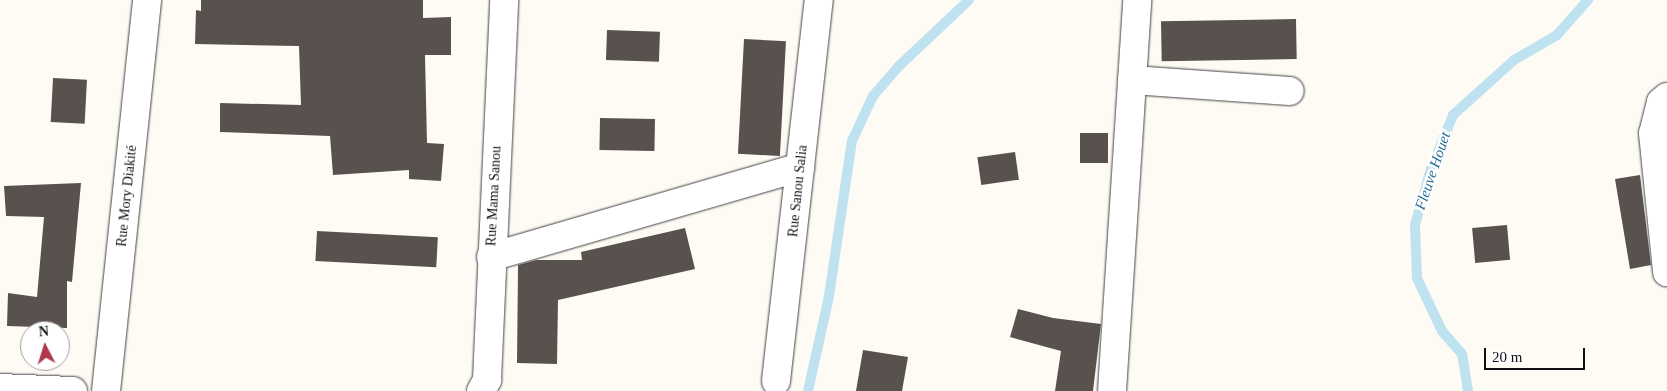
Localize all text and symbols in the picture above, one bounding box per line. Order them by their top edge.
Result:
water label: Fleuve Houet [1411,130,1455,212]
street label: Rue Mory Diakité [113,144,141,248]
street label: Rue Sanou Salia [785,144,811,238]
street label: Rue Mama Sanou [483,145,505,247]
north arrow [20,321,70,371]
text: N [38,324,49,339]
scale bar [1487,338,1588,370]
text: 20 m [1492,349,1522,365]

